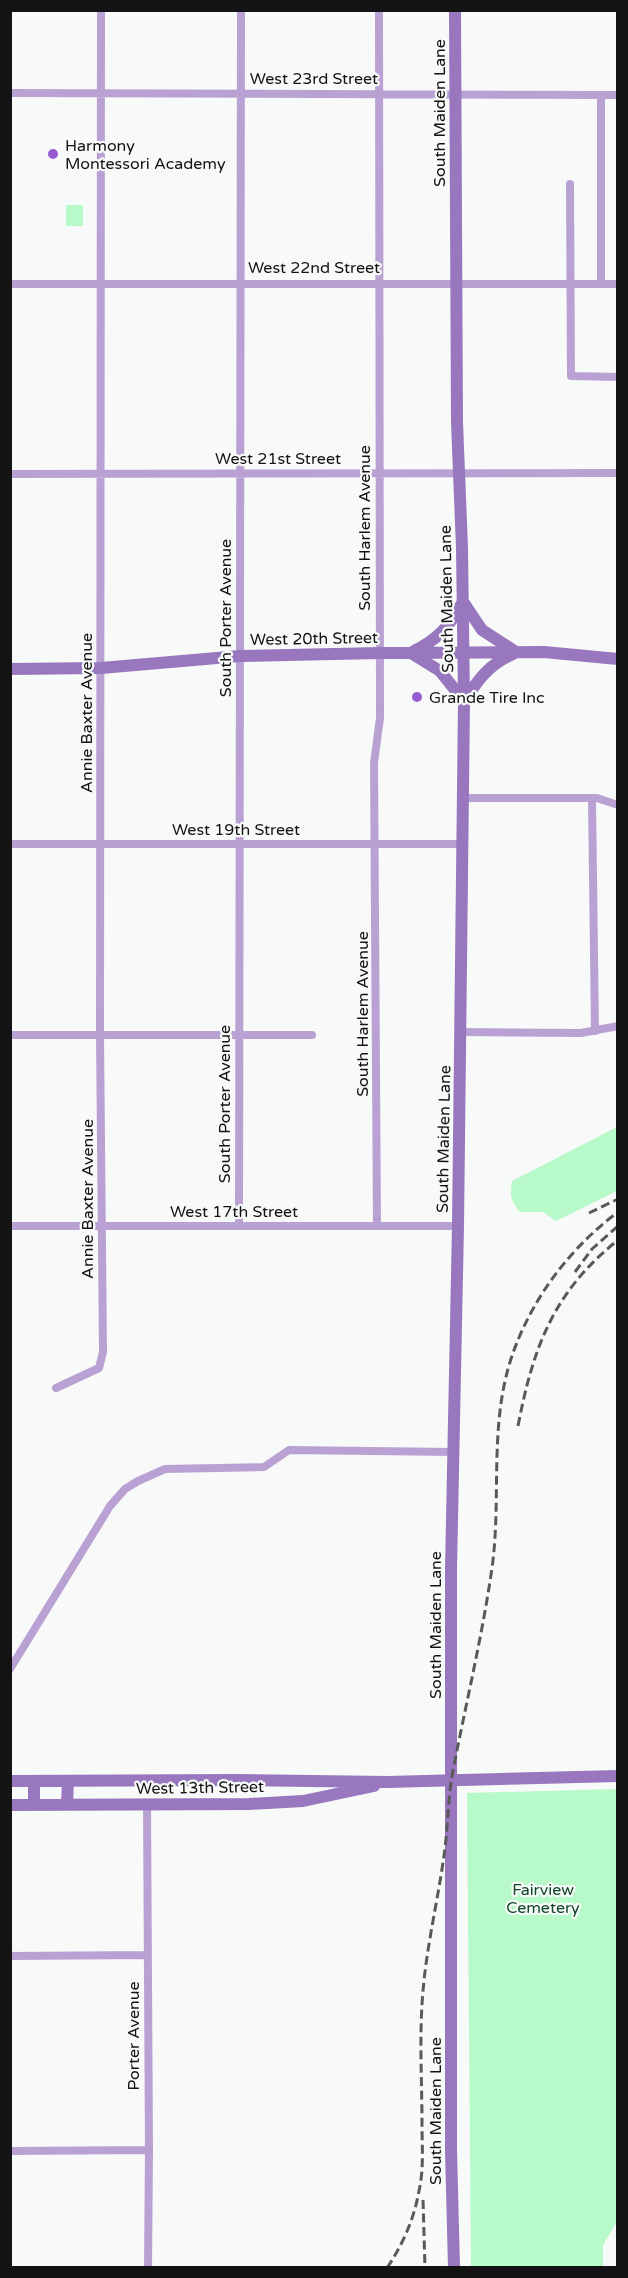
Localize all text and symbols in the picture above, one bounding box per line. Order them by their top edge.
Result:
street label: South Maiden Lane [430,39,450,187]
street label: West 23rd Street [250,69,378,89]
place label: Harmony Montessori Academy [65,136,226,174]
marker: Harmony Montessori Academy [46,147,60,161]
street label: West 22nd Street [248,258,380,278]
street label: South Harlem Avenue [355,445,375,611]
street label: West 21st Street [215,449,341,469]
street label: South Maiden Lane [436,525,458,673]
street label: South Porter Avenue [216,539,236,697]
street label: West 20th Street [250,628,378,650]
street label: Annie Baxter Avenue [77,633,97,793]
place label: Grande Tire Inc [429,688,545,708]
marker: Grande Tire Inc [410,690,424,704]
street label: West 19th Street [172,820,300,840]
street label: South Harlem Avenue [353,931,373,1097]
street label: South Porter Avenue [215,1025,235,1183]
street label: South Maiden Lane [433,1065,455,1213]
street label: Annie Baxter Avenue [78,1119,98,1279]
street label: West 17th Street [170,1202,298,1222]
street label: South Maiden Lane [426,1551,446,1699]
street label: West 13th Street [136,1777,264,1799]
park label: Fairview Cemetery [506,1880,580,1918]
street label: Porter Avenue [124,1982,144,2091]
street label: South Maiden Lane [426,2037,446,2185]

